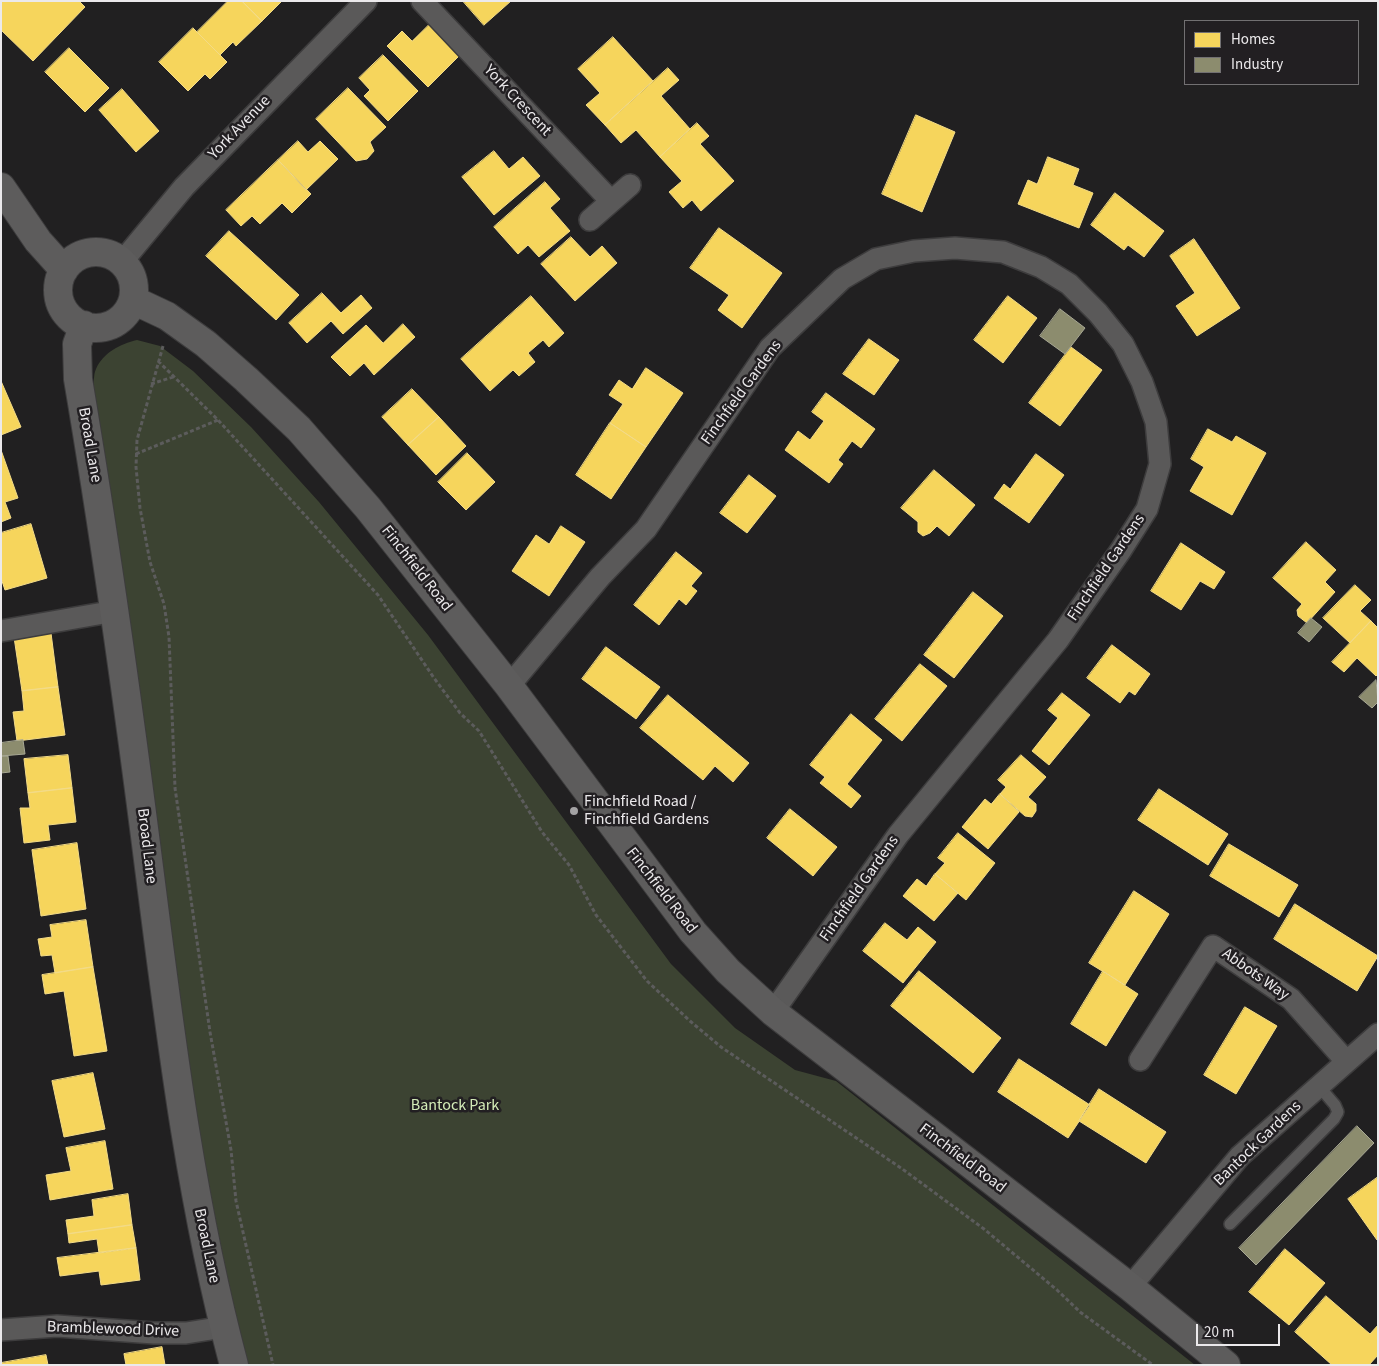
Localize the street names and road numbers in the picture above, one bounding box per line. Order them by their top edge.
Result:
street label: York Crescent [479,61,555,141]
street label: York Avenue [205,92,275,164]
street label: Finchfield Gardens [698,337,786,449]
street label: Broad Lane [73,406,105,484]
street label: Finchfield Gardens [1064,511,1150,625]
street label: Finchfield Road [377,522,455,616]
street label: Broad Lane [132,807,160,885]
street label: Finchfield Gardens [816,832,904,946]
street label: Finchfield Road [622,844,700,938]
street label: Abbots Way [1218,945,1292,1005]
street label: Bantock Gardens [1210,1097,1306,1191]
street label: Finchfield Road [915,1120,1009,1198]
street label: Broad Lane [189,1207,223,1285]
street label: Bramblewood Drive [47,1318,179,1342]

